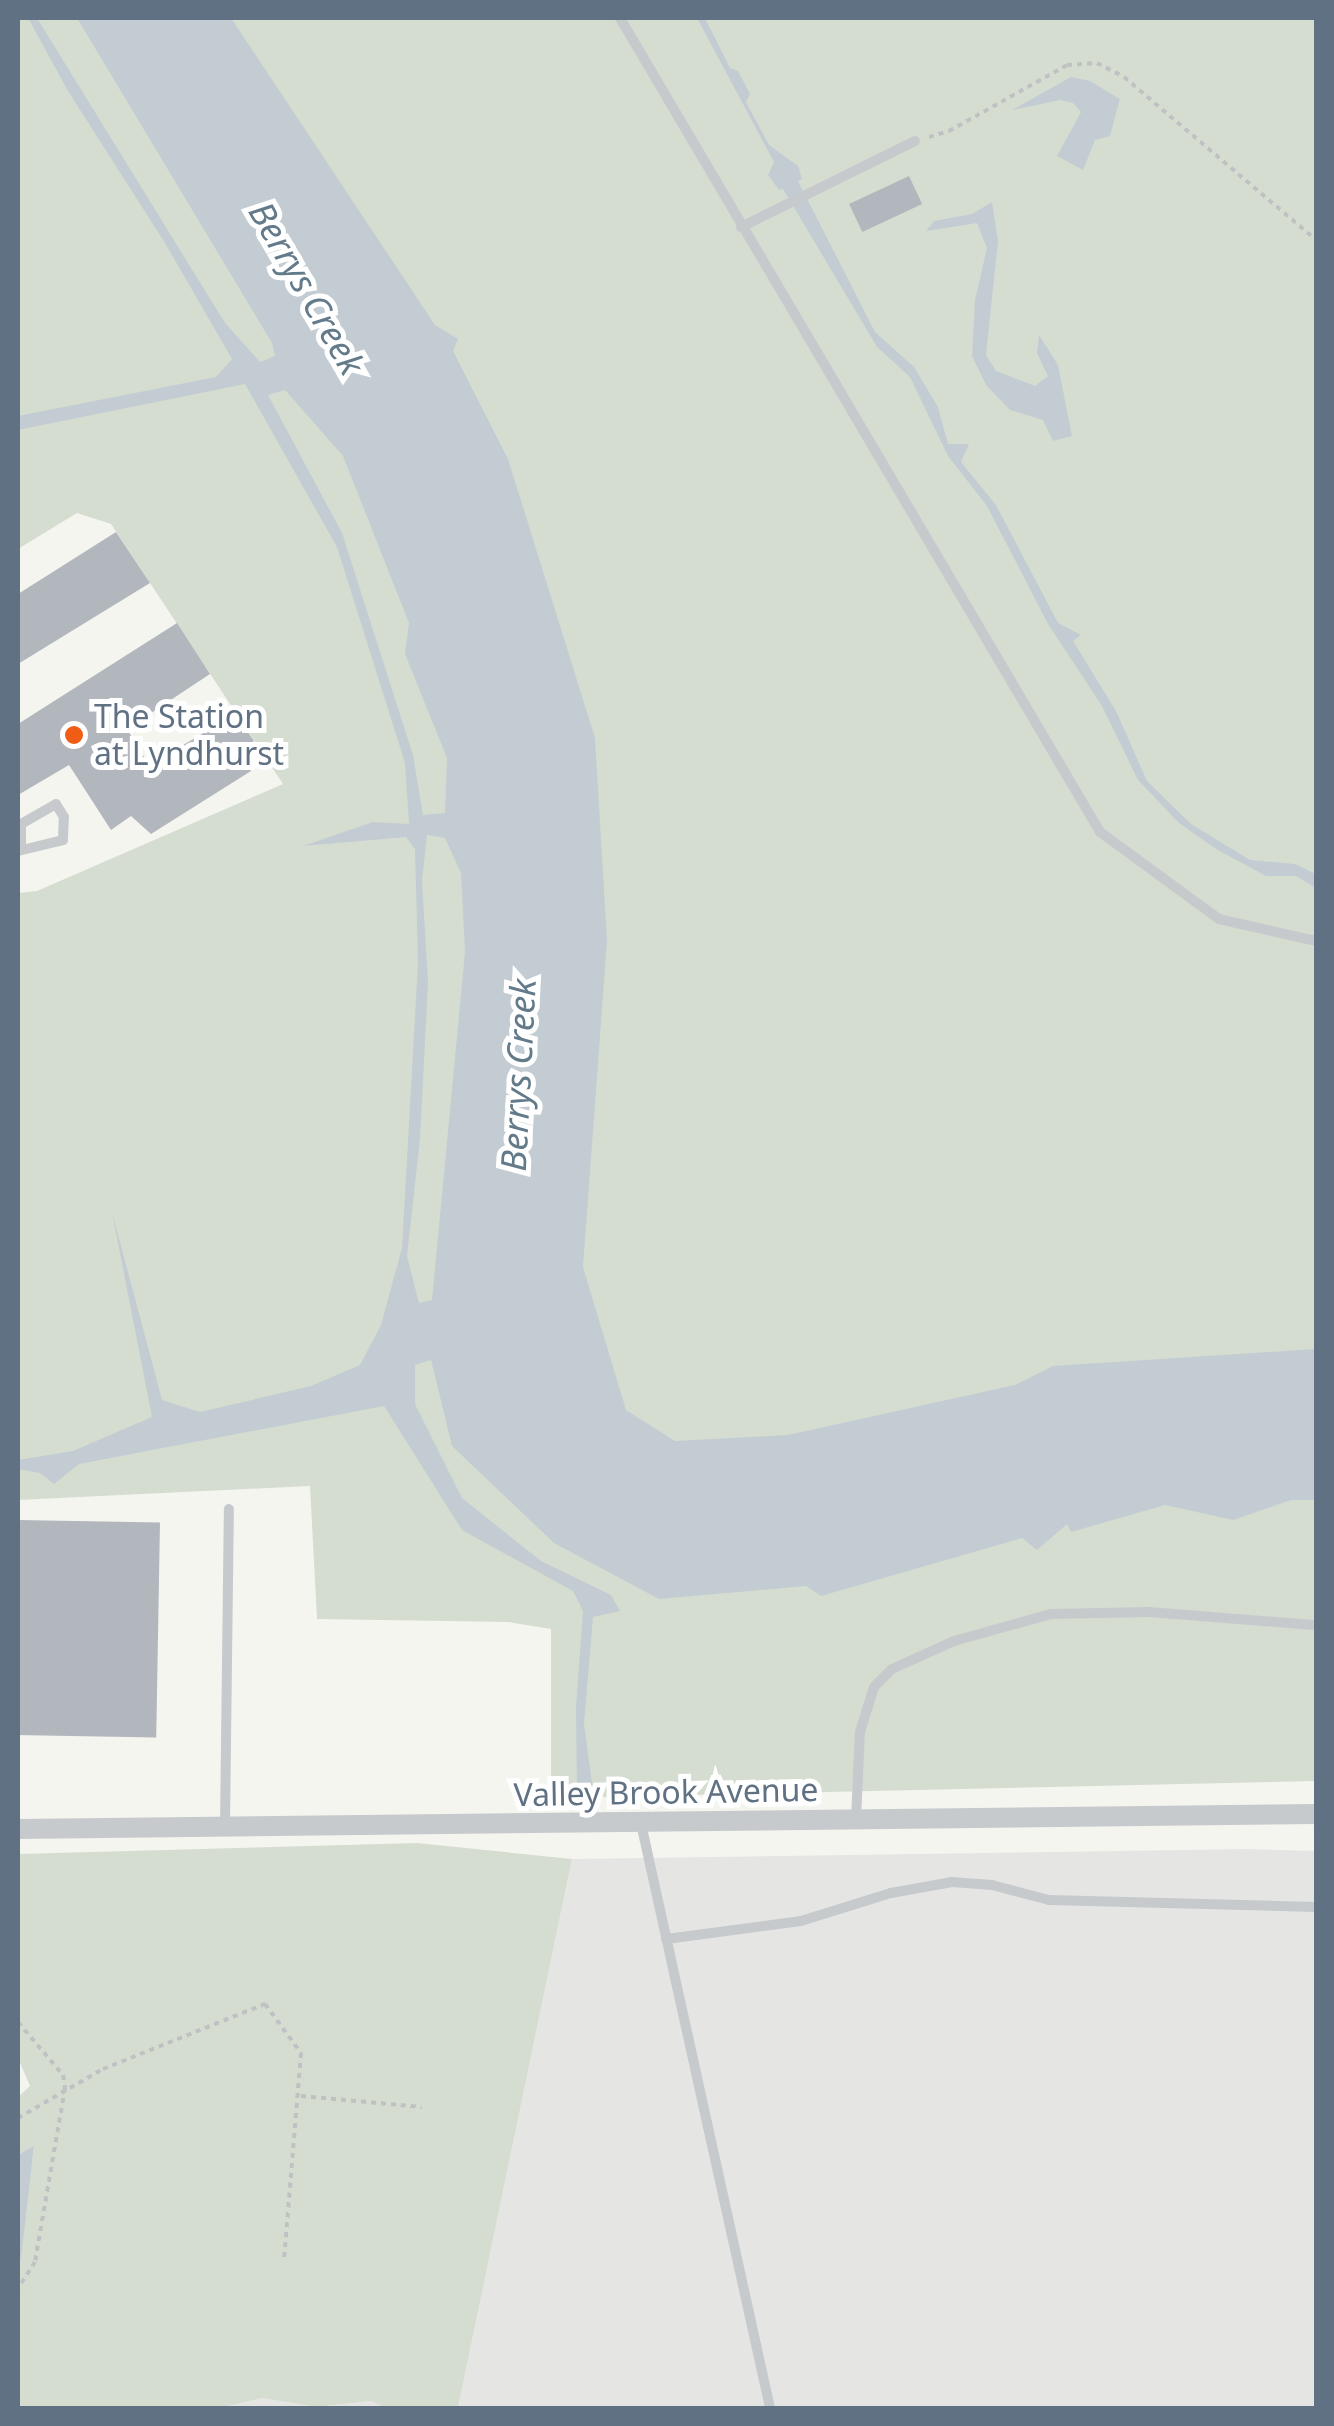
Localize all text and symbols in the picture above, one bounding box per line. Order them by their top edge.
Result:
water label: Berrys Creek [241,194,373,382]
place label: The Station at Lyndhurst [94,698,284,773]
marker: The Station at Lyndhurst [63,724,85,746]
water label: Berrys Creek [492,978,544,1172]
street label: Valley Brook Avenue [513,1770,819,1814]

